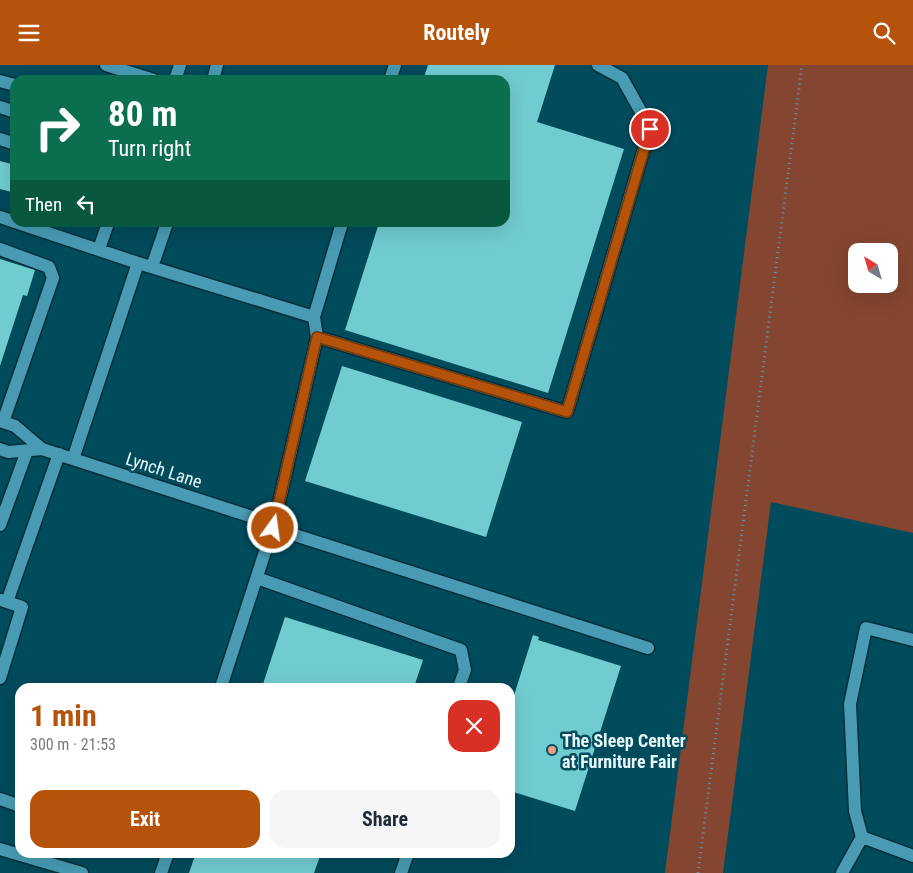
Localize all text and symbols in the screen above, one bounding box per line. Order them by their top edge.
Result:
icon: menu [15,19,43,47]
icon: search [870,19,898,47]
text: Routely [423,20,490,45]
text: 80 m [108,94,177,135]
icon: right [25,95,90,160]
pin [629,108,671,150]
icon: arrive [636,115,664,143]
text: Turn right [108,136,191,161]
icon: left [72,190,100,218]
text: Then [25,193,62,216]
north arrow [848,243,898,293]
map controls [848,243,898,293]
street label: Lynch Lane [123,448,205,492]
position arrow [246,501,298,553]
text: 1 min [30,698,97,733]
button: close [448,700,500,752]
place label: The Sleep Center at Furniture Fair [562,730,686,772]
text: 300 m · 21:53 [30,735,116,754]
marker: The Sleep Center at Furniture Fair [546,744,558,756]
button: Exit [30,790,260,848]
button: Share [270,790,500,848]

